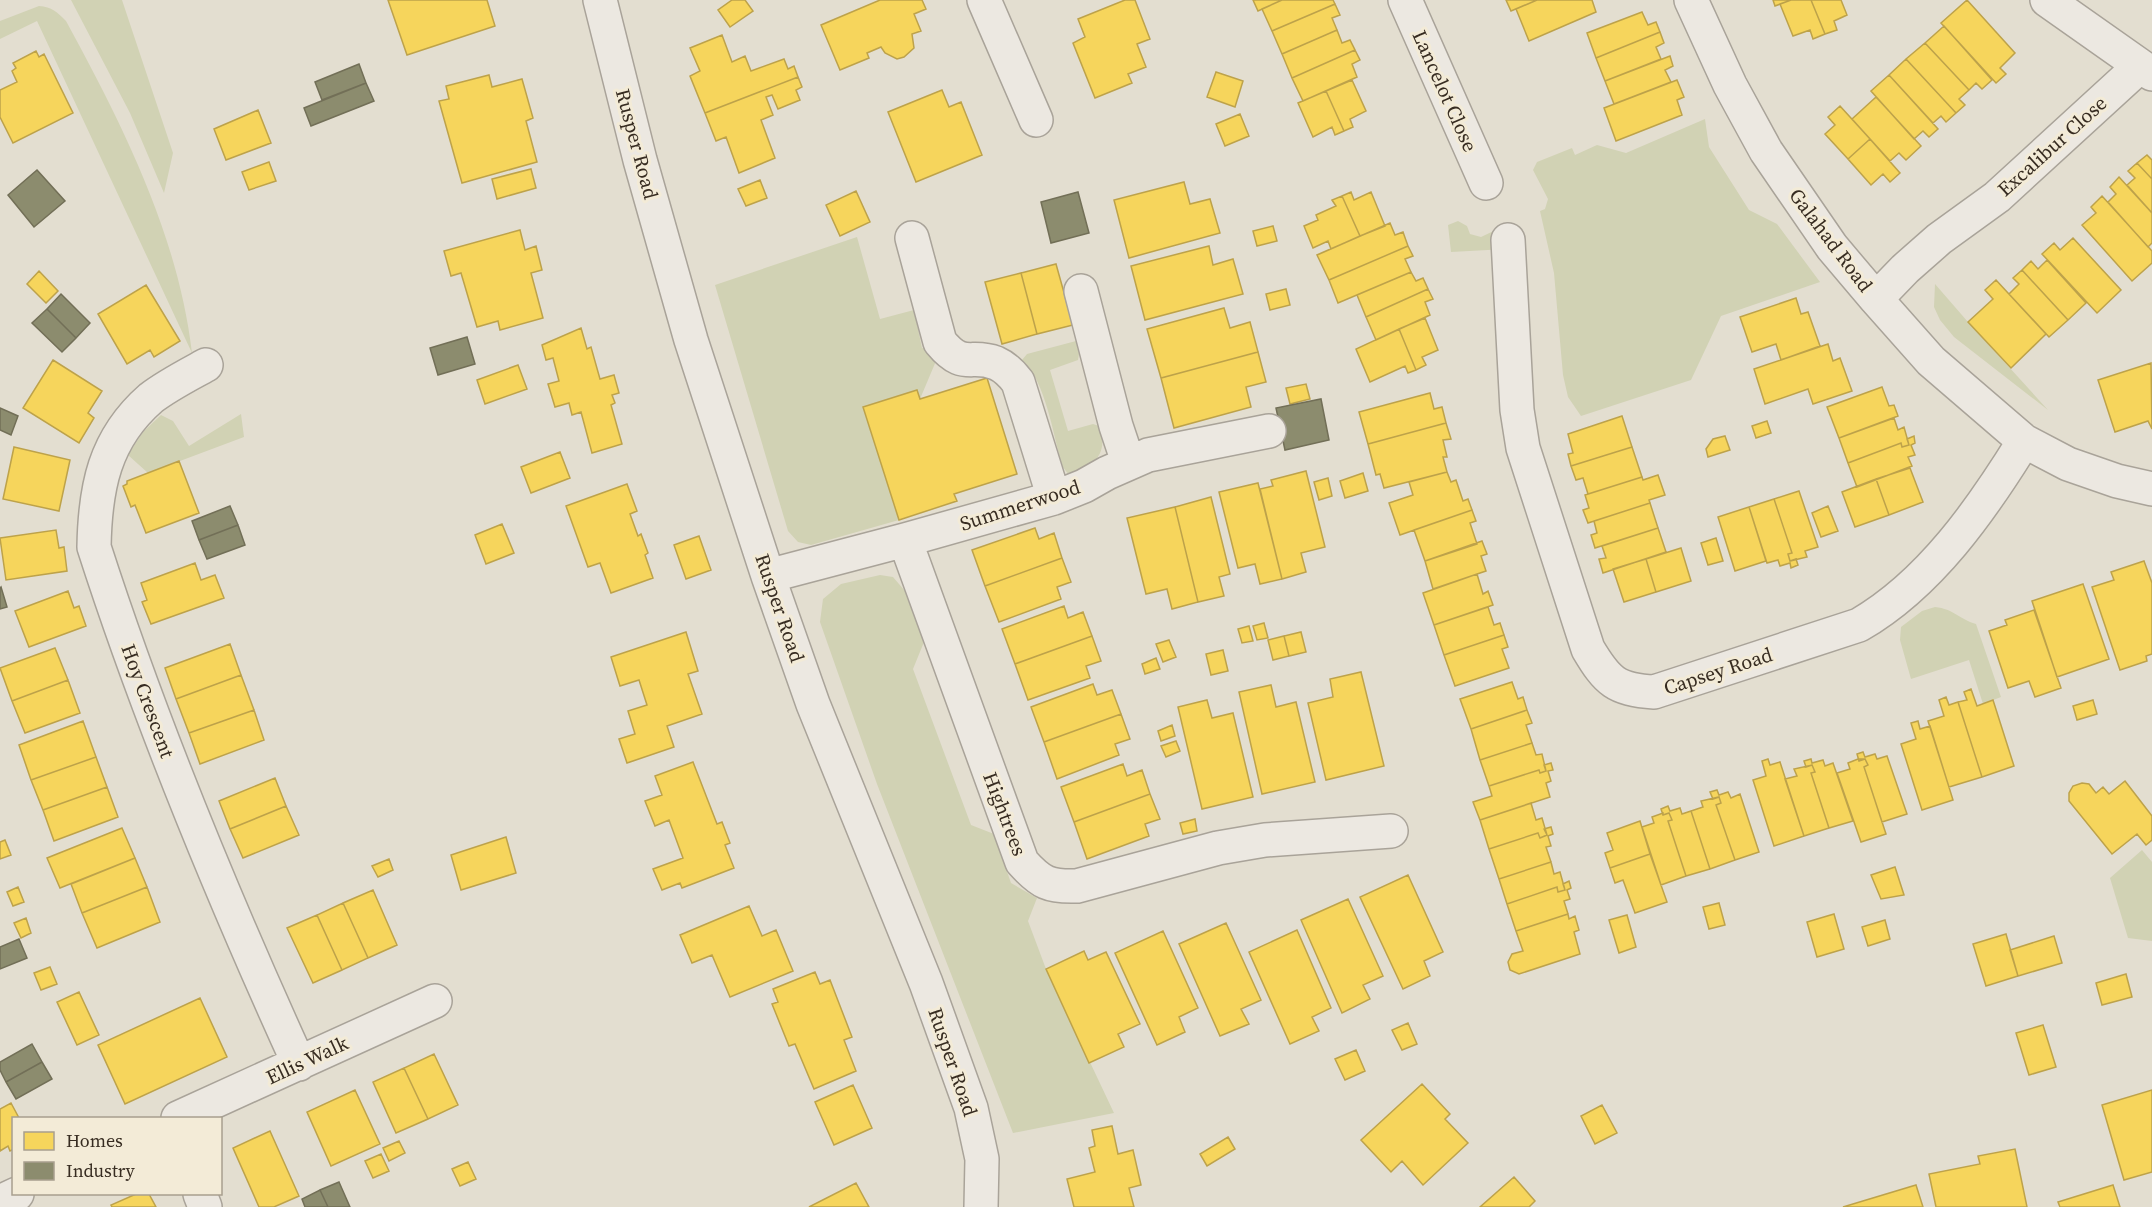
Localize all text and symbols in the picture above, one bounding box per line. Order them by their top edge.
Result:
street label: Lancelot Close [1406,26,1484,156]
street label: Rusper Road [609,86,665,203]
street label: Excalibur Close [1991,89,2113,203]
street label: Galahad Road [1783,182,1880,298]
street label: Summerwood [956,472,1084,538]
street label: Rusper Road [748,550,812,667]
street label: Hoy Crescent [114,640,182,762]
street label: Capsey Road [1660,640,1777,702]
street label: Hightrees [976,768,1034,860]
street label: Rusper Road [921,1004,985,1121]
street label: Ellis Walk [261,1029,353,1091]
legend [12,1117,222,1195]
text: Homes [66,1128,123,1153]
text: Industry [66,1158,136,1183]

